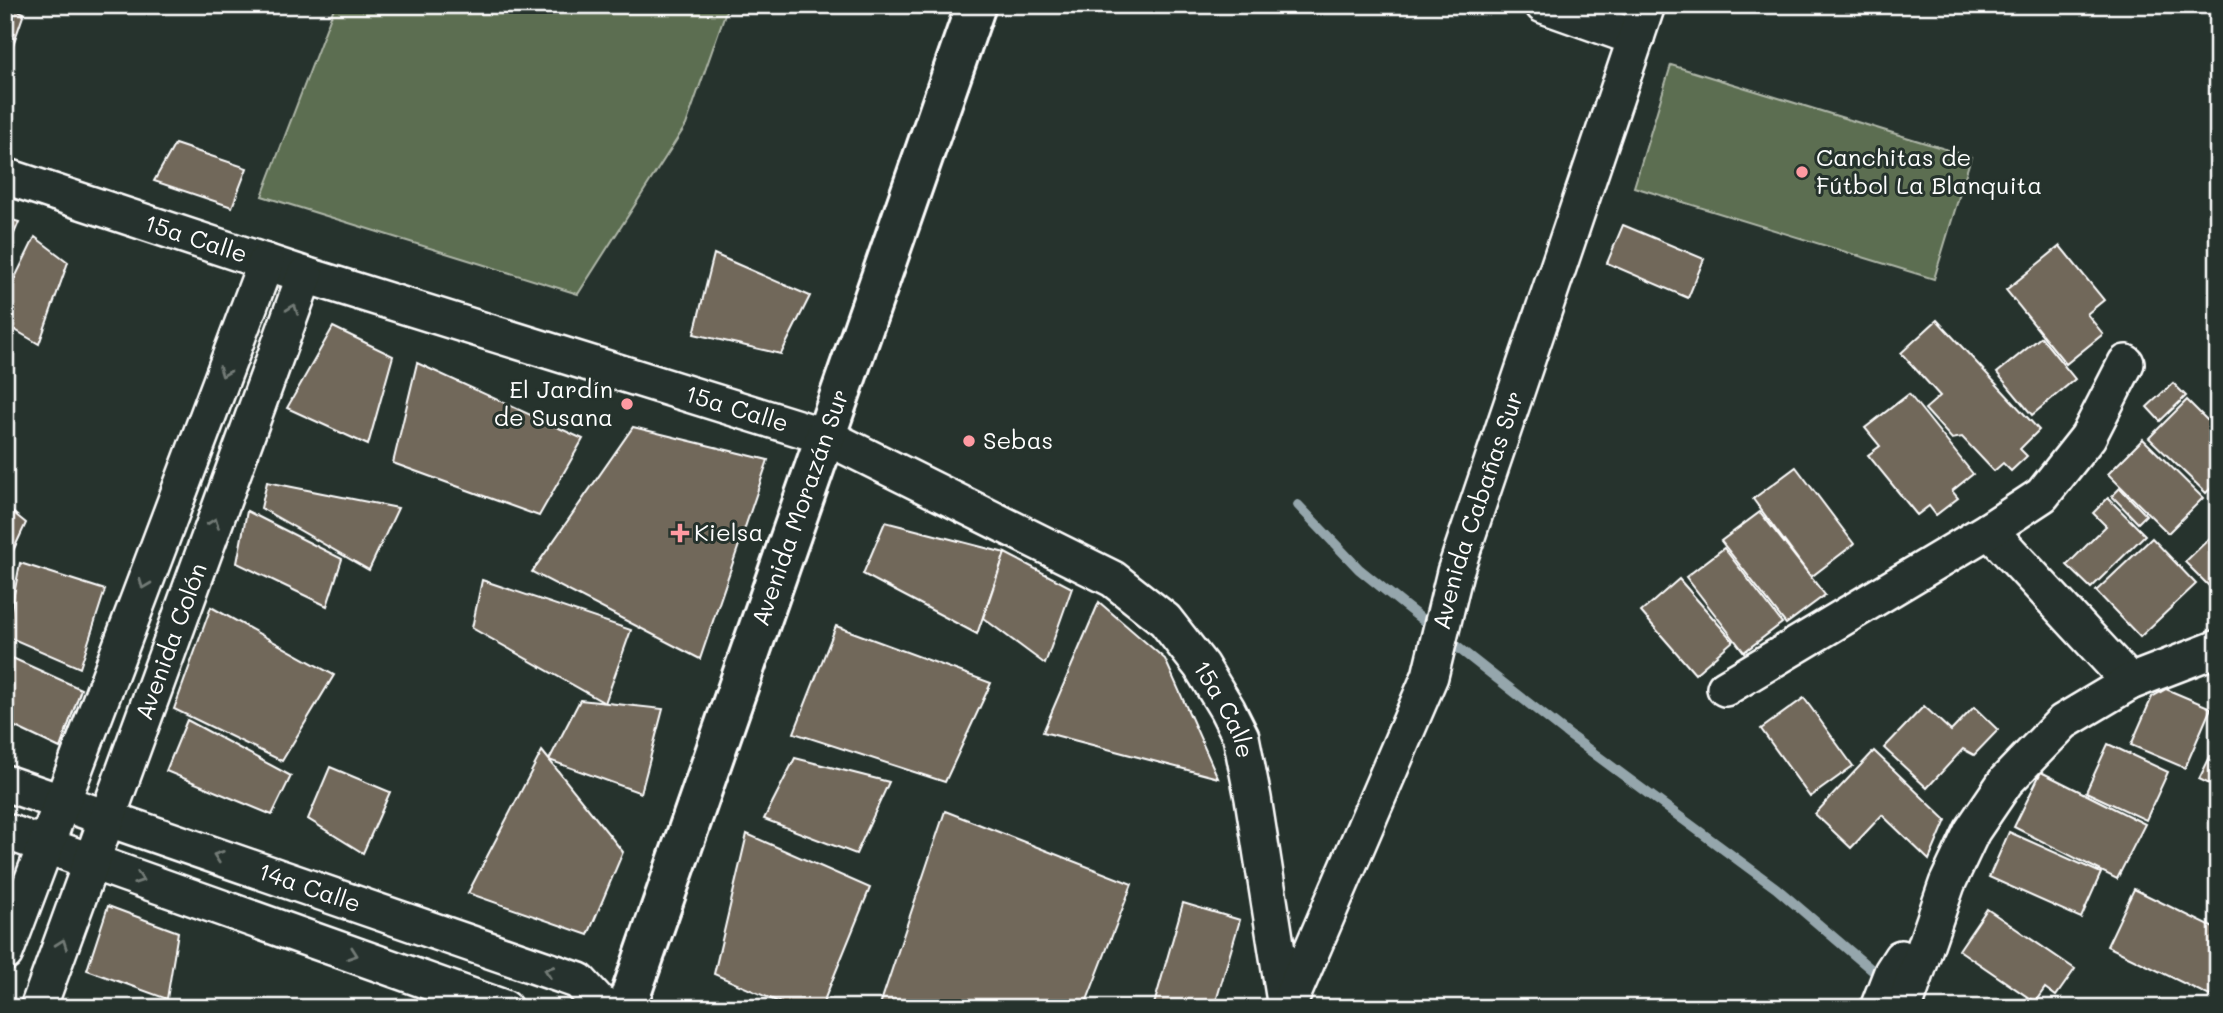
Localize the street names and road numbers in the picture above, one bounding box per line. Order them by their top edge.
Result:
street label: 15a Calle [141,206,252,269]
street label: 15a Calle [682,377,793,438]
street label: Avenida Morazán Sur [744,385,855,630]
street label: Avenida Cabañas Sur [1425,387,1529,633]
street label: Avenida Colón [127,558,213,724]
street label: 15a Calle [1187,654,1262,761]
street label: 14a Calle [255,855,365,919]

